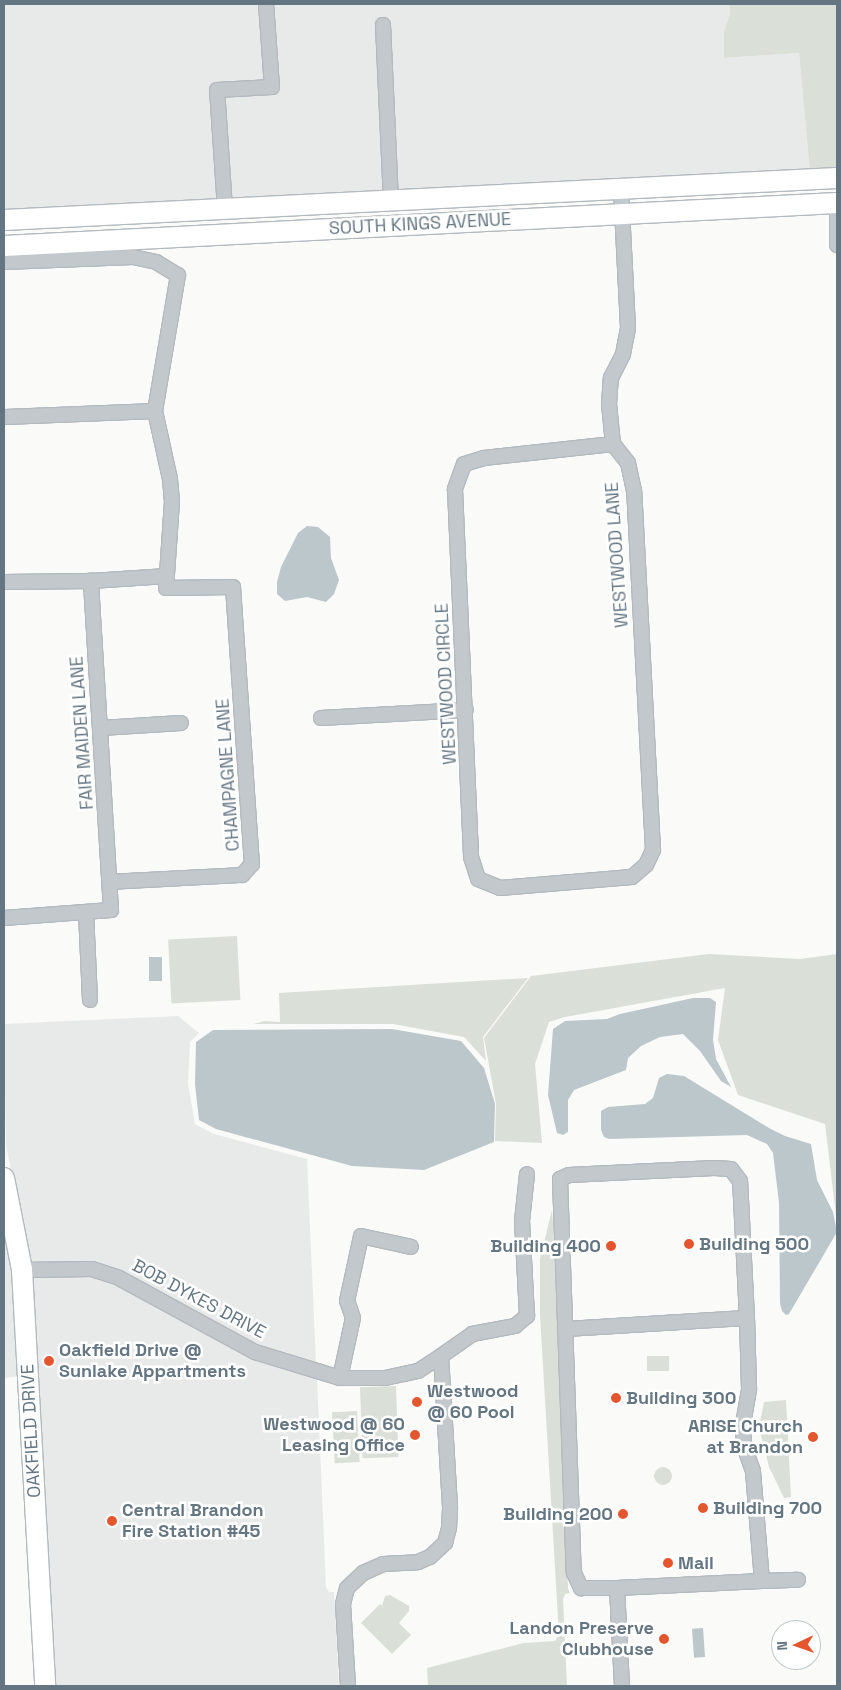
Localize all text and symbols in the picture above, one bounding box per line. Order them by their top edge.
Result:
street label: SOUTH KINGS AVENUE [328,208,512,240]
street label: WESTWOOD LANE [601,481,633,629]
street label: WESTWOOD CIRCLE [431,603,461,765]
street label: FAIR MAIDEN LANE [66,656,98,810]
street label: CHAMPAGNE LANE [212,698,244,852]
place label: Building 500 [699,1233,809,1255]
place label: Building 400 [490,1235,601,1257]
marker: Building 500 [683,1238,695,1250]
marker: Building 400 [605,1240,617,1252]
street label: BOB DYKES DRIVE [129,1255,269,1343]
place label: Oakfield Drive @ Sunlake Appartments [59,1340,246,1382]
marker: Oakfield Drive @ Sunlake Appartments [43,1355,55,1367]
street label: OAKFIELD DRIVE [17,1364,45,1498]
place label: Westwood @ 60 Pool [427,1381,518,1424]
place label: Building 300 [626,1387,736,1409]
marker: Building 300 [610,1392,622,1404]
marker: Westwood @ 60 Pool [411,1396,423,1408]
place label: Westwood @ 60 Leasing Office [263,1414,405,1456]
place label: ARISE Church at Brandon [688,1416,803,1458]
marker: Westwood @ 60 Leasing Office [409,1429,421,1441]
marker: ARISE Church at Brandon [807,1431,819,1443]
place label: Building 700 [713,1497,822,1519]
place label: Central Brandon Fire Station #45 [122,1500,264,1542]
marker: Building 700 [697,1502,709,1514]
place label: Building 200 [503,1503,613,1525]
marker: Building 200 [617,1508,629,1520]
marker: Central Brandon Fire Station #45 [106,1515,118,1527]
place label: Mail [678,1552,714,1574]
marker: Mail [662,1557,674,1569]
place label: Landon Preserve Clubhouse [510,1618,654,1660]
north arrow [771,1620,821,1670]
marker: Landon Preserve Clubhouse [658,1633,670,1645]
text: N [773,1641,791,1651]

